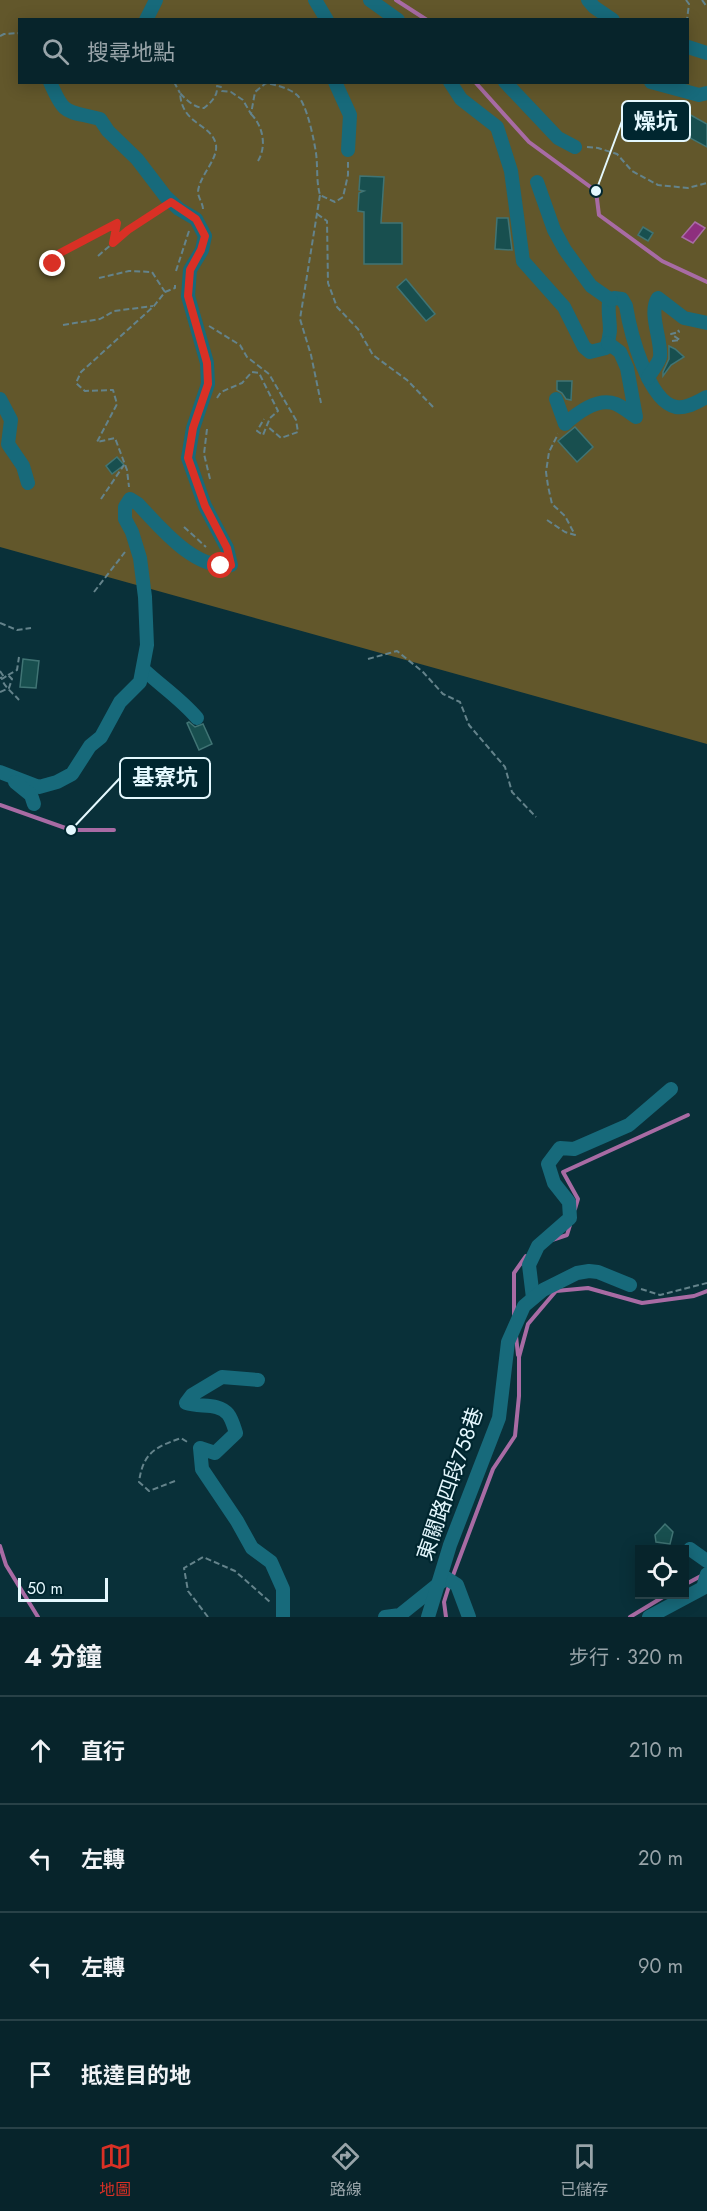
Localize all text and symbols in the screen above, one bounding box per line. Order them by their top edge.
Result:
search box [18,18,689,84]
icon: search [39,35,72,68]
text: 搜尋地點 [87,36,175,68]
callout: 燥坑 [622,101,690,141]
text: 燥坑 [634,105,678,137]
route end [39,250,65,276]
route start [207,552,233,578]
callout: 基寮坑 [120,758,210,798]
text: 基寮坑 [132,761,198,793]
street label: 東關路四段758巷 [410,1403,490,1565]
map controls [635,1545,689,1599]
button: locate [635,1545,689,1599]
scale bar [18,1575,108,1602]
text: 50 m [27,1577,63,1600]
text: 4 分鐘 [24,1638,102,1676]
text: 步行 · 320 m [569,1643,683,1672]
icon: ahead [24,1734,57,1767]
text: 直行 [81,1735,125,1767]
text: 210 m [629,1736,683,1765]
icon: left [24,1842,57,1875]
text: 左轉 [81,1843,125,1875]
text: 20 m [638,1844,683,1873]
icon: left [24,1950,57,1983]
text: 左轉 [81,1951,125,1983]
text: 90 m [638,1952,683,1981]
icon: arrive [24,2058,57,2091]
text: 抵達目的地 [81,2059,191,2091]
tab: 地圖 [99,2140,132,2201]
tab: 路線 [329,2140,362,2201]
tab: 已儲存 [560,2140,608,2201]

